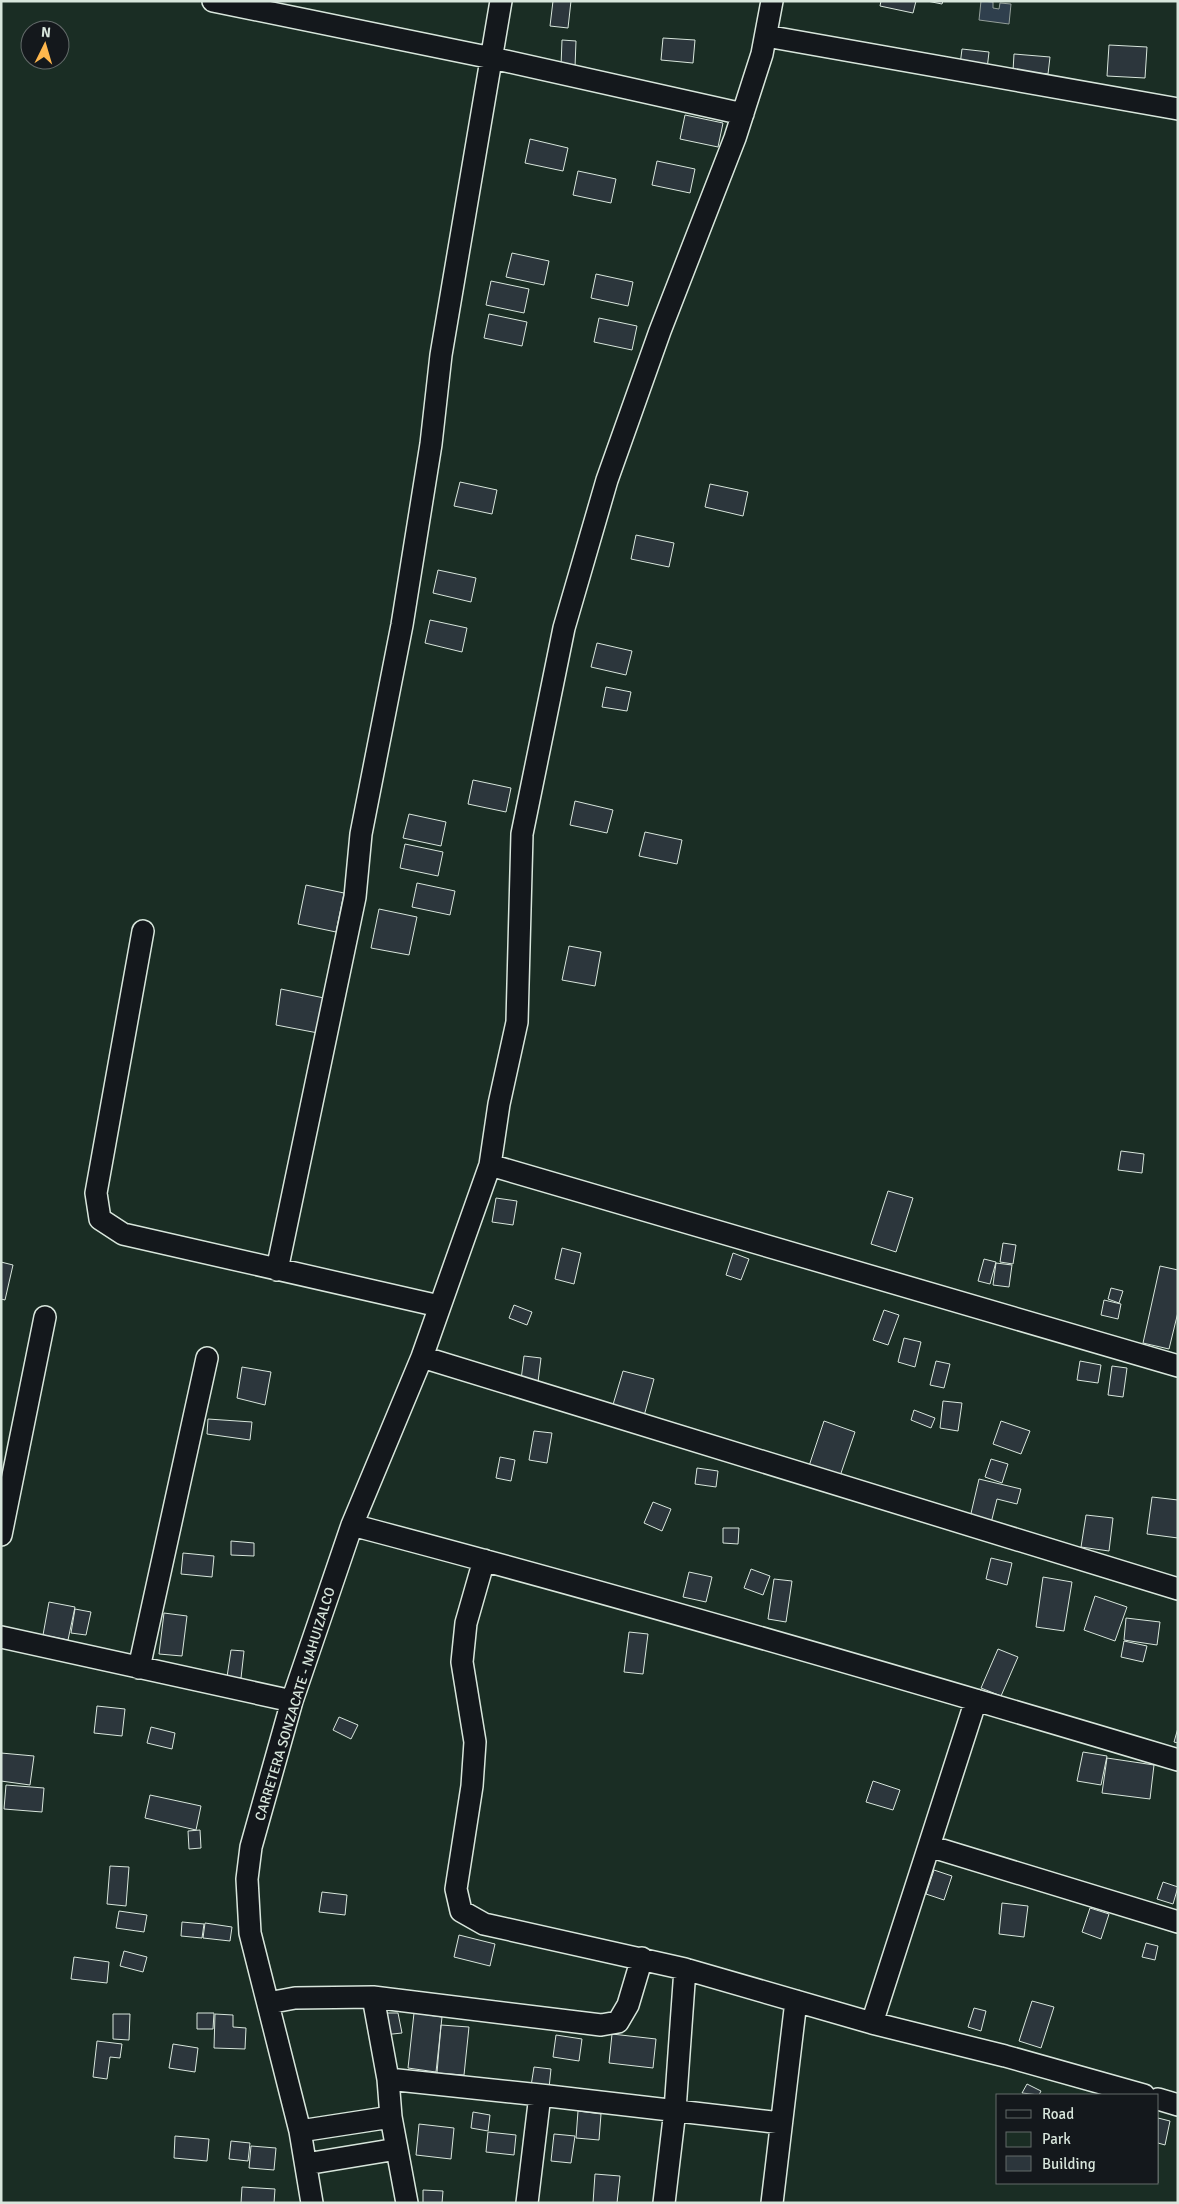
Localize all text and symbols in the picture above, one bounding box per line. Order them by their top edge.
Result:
north arrow [20,20,70,70]
text: N [40,24,52,41]
street label: CARRETERA SONZACATE - NAHUIZALCO [251,1585,339,1823]
legend [996,2094,1159,2184]
text: Road [1042,2105,1074,2123]
text: Park [1042,2130,1071,2148]
text: Building [1042,2155,1096,2173]

